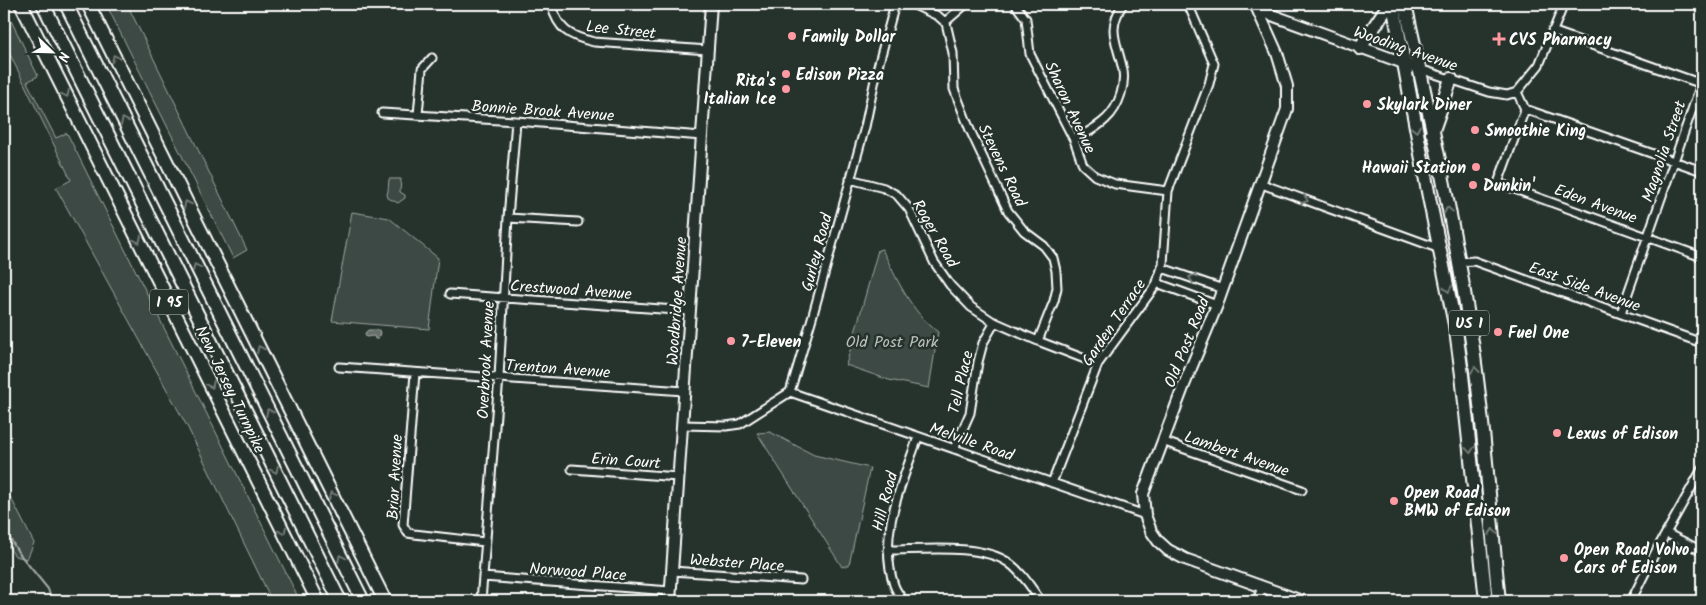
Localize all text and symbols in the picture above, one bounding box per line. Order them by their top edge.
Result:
street label: Lee Street [585,14,658,47]
street label: Wooding Avenue [1350,20,1461,79]
place label: Family Dollar [802,25,896,50]
north arrow [28,28,78,78]
place label: CVS Pharmacy [1509,28,1612,53]
marker: Family Dollar [786,30,798,42]
marker: CVS Pharmacy [1493,33,1505,45]
text: N [51,48,75,65]
one-way arrow [111,55,121,64]
street label: Sharon Avenue [1037,57,1102,158]
place label: Edison Pizza [796,63,884,88]
marker: Edison Pizza [780,68,792,80]
place label: Rita's Italian Ice [704,69,777,112]
marker: Rita's Italian Ice [780,83,792,95]
one-way arrow [60,89,70,98]
place label: Skylark Diner [1377,93,1473,118]
street label: Bonnie Brook Avenue [471,94,615,129]
street label: Magnolia Street [1635,97,1694,206]
marker: Skylark Diner [1361,98,1373,110]
one-way arrow [120,117,130,126]
place label: Smoothie King [1485,119,1586,144]
street label: Stevens Road [971,120,1033,212]
marker: Smoothie King [1469,124,1481,136]
one-way arrow [1410,125,1421,134]
place label: Hawaii Station [1362,156,1466,181]
marker: Hawaii Station [1470,161,1482,173]
place label: Dunkin' [1483,174,1536,199]
street label: Eden Avenue [1551,178,1640,231]
marker: Dunkin' [1467,179,1479,191]
one-way arrow [1300,194,1309,204]
street label: Roger Road [905,195,965,273]
one-way arrow [183,200,194,209]
one-way arrow [1443,206,1453,215]
street label: Gurley Road [795,210,840,294]
one-way arrow [132,235,142,244]
street label: Woodbridge Avenue [661,236,694,366]
street label: East Side Avenue [1525,256,1644,319]
one-way arrow [193,263,203,272]
street label: Crestwood Avenue [509,274,633,307]
street label: Garden Terrace [1076,274,1153,372]
one-way arrow [1189,274,1197,284]
one-way arrow [1442,284,1453,293]
road number: I 95 [150,290,188,314]
street label: Old Post Road [1158,293,1217,392]
street label: Overbrook Avenue [471,300,502,420]
road number: US 1 [1449,310,1489,336]
place label: Fuel One [1508,321,1569,346]
street label: New Jersey Turnpike [188,322,271,458]
marker: Fuel One [1492,326,1504,338]
place label: 7-Eleven [741,330,801,355]
park label: Old Post Park [846,330,939,355]
marker: 7-Eleven [725,335,737,347]
one-way arrow [256,346,266,355]
street label: Tell Place [942,348,981,417]
street label: Trenton Avenue [505,353,611,386]
one-way arrow [1470,366,1481,374]
one-way arrow [205,380,215,389]
one-way arrow [265,408,275,417]
street label: Melville Road [926,416,1018,469]
place label: Lexus of Edison [1567,422,1678,447]
street label: Lambert Avenue [1181,425,1292,484]
marker: Lexus of Edison [1551,427,1563,439]
street label: Briar Avenue [381,434,410,520]
one-way arrow [1464,446,1475,454]
street label: Erin Court [590,447,662,476]
one-way arrow [269,465,279,474]
street label: Hill Road [865,468,906,534]
place label: Open Road BMW of Edison [1404,481,1511,524]
one-way arrow [328,491,338,500]
marker: Open Road BMW of Edison [1388,495,1400,507]
one-way arrow [277,526,287,535]
one-way arrow [1487,528,1498,536]
place label: Open Road Volvo Cars of Edison [1574,538,1689,581]
street label: Webster Place [689,548,785,579]
marker: Open Road Volvo Cars of Edison [1558,552,1570,564]
one-way arrow [337,554,347,563]
street label: Norwood Place [528,557,627,588]

